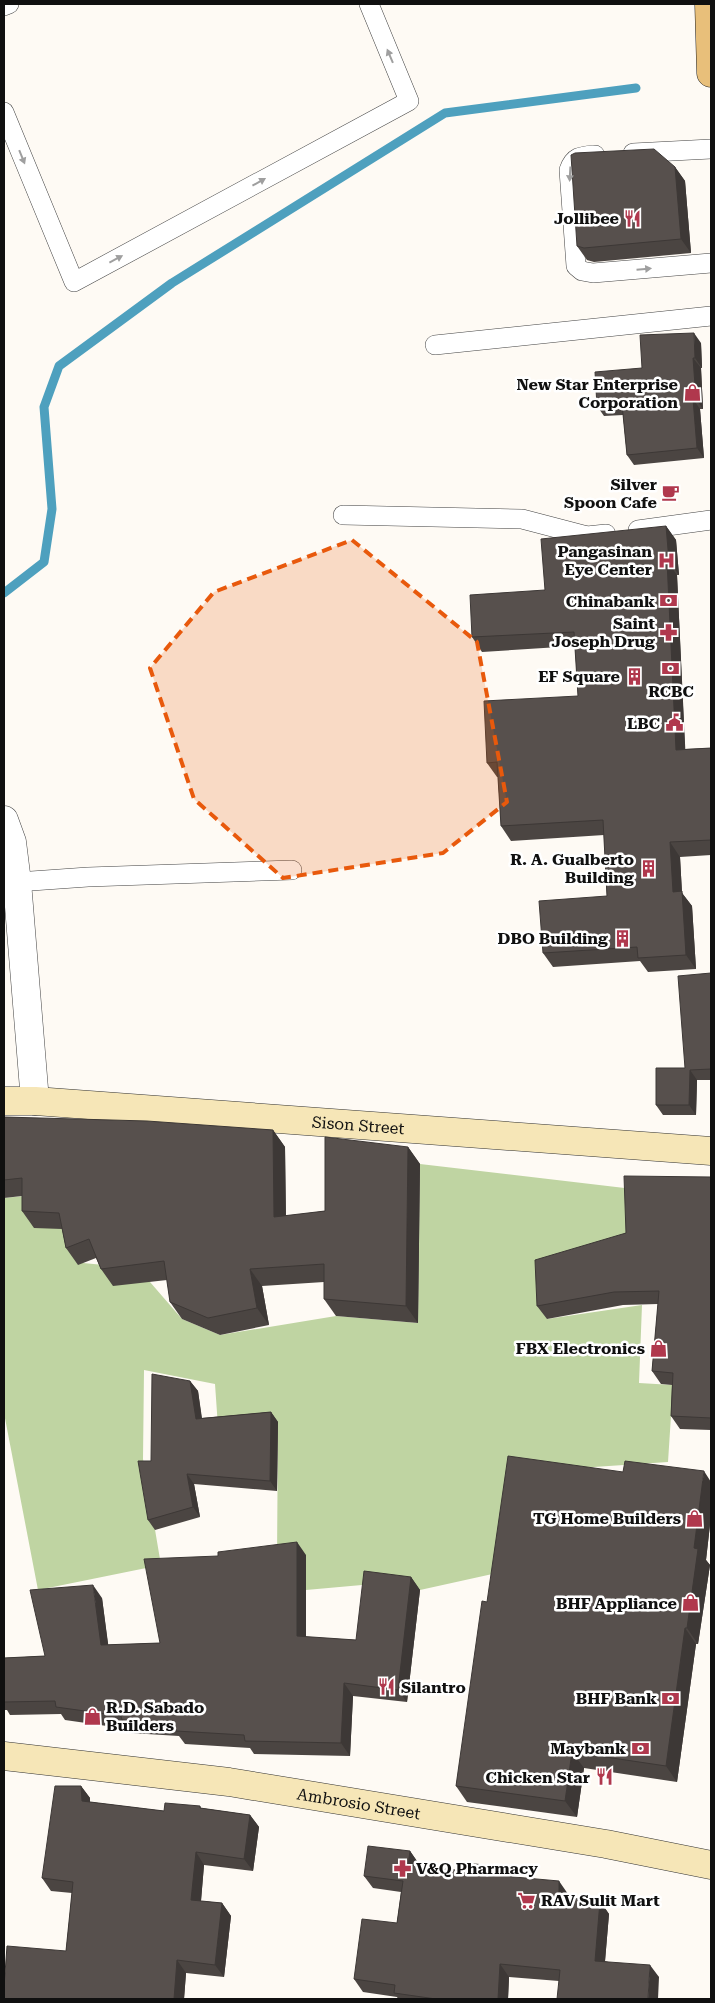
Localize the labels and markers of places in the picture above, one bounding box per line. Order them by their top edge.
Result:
restaurant icon: Jollibee [623,208,643,228]
place label: Jollibee [554,209,619,228]
place label: New Star Enterprise Corporation [516,375,678,412]
shop icon: New Star Enterprise Corporation [682,383,702,403]
place label: Silver Spoon Cafe [564,475,657,512]
cafe icon: Silver Spoon Cafe [661,483,681,503]
place label: Pangasinan Eye Center [557,542,652,579]
hospital icon: Pangasinan Eye Center [656,550,676,570]
bank icon: Chinabank [659,591,679,611]
place label: Chinabank [566,592,655,611]
place label: Saint Joseph Drug [551,614,655,651]
pharmacy icon: Saint Joseph Drug [659,622,679,642]
bank icon: RCBC [661,659,681,679]
building icon: EF Square [624,666,644,686]
place label: EF Square [538,667,620,686]
place label: RCBC [648,682,694,701]
public building icon: LBC [664,713,684,733]
place label: LBC [627,714,660,733]
place label: R. A. Gualberto Building [510,850,634,887]
building icon: R. A. Gualberto Building [638,858,658,878]
building icon: DBO Building [612,928,632,948]
place label: DBO Building [498,929,608,948]
shop icon: FBX Electronics [649,1338,669,1358]
place label: FBX Electronics [516,1339,645,1358]
shop icon: TG Home Builders [685,1508,705,1528]
place label: TG Home Builders [533,1509,681,1528]
shop icon: BHF Appliance [681,1593,701,1613]
place label: BHF Appliance [556,1594,677,1613]
restaurant icon: Silantro [377,1677,397,1697]
place label: Silantro [401,1678,466,1697]
bank icon: BHF Bank [661,1688,681,1708]
place label: BHF Bank [576,1689,657,1708]
place label: R.D. Sabado Builders [106,1698,204,1735]
shop icon: R.D. Sabado Builders [82,1706,102,1726]
bank icon: Maybank [630,1738,650,1758]
place label: Maybank [550,1739,626,1758]
restaurant icon: Chicken Star [594,1767,614,1787]
place label: Chicken Star [486,1768,590,1787]
pharmacy icon: V&Q Pharmacy [392,1858,412,1878]
place label: V&Q Pharmacy [416,1859,538,1878]
supermarket icon: RAV Sulit Mart [517,1890,537,1910]
place label: RAV Sulit Mart [541,1891,660,1910]

